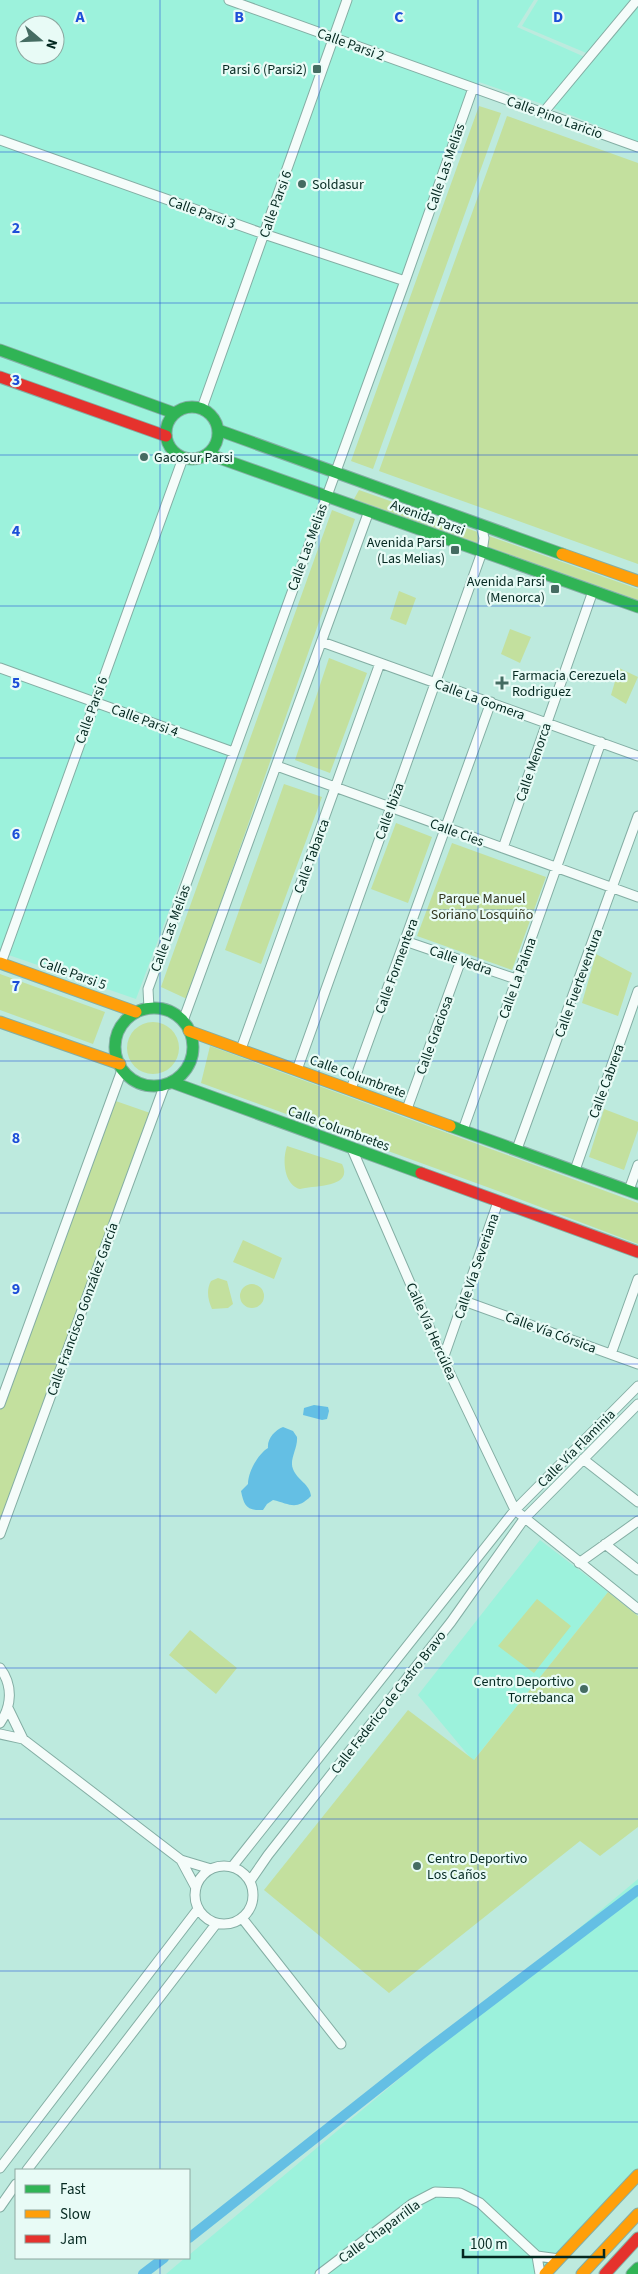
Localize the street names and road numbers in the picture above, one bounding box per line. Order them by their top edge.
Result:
street label: Calle Parsi 2 [314,24,387,66]
street label: Calle Pino Laricio [504,91,606,145]
street label: Calle Las Melias [422,121,470,214]
street label: Calle Parsi 6 [255,168,297,241]
street label: Calle Parsi 3 [165,192,238,234]
street label: Avenida Parsi [388,495,468,541]
street label: Calle Las Melias [283,501,333,594]
street label: Calle Parsi 6 [71,674,113,747]
street label: Calle La Gomera [432,674,528,726]
street label: Calle Parsi 4 [108,700,181,742]
street label: Calle Menorca [511,720,557,805]
street label: Calle Ibiza [370,780,410,843]
street label: Calle Cies [427,814,487,852]
street label: Calle Tabarca [289,816,335,896]
street label: Calle Las Melias [146,882,196,975]
street label: Calle Formentera [370,916,424,1017]
street label: Calle Fuerteventura [550,926,608,1041]
street label: Calle La Palma [494,935,542,1022]
street label: Calle Vedra [427,941,495,981]
street label: Calle Parsi 5 [36,953,109,995]
street label: Calle Graciosa [411,993,458,1078]
street label: Calle Cabrera [584,1041,630,1121]
street label: Calle Columbrete [307,1050,409,1104]
street label: Calle Columbretes [285,1101,392,1157]
street label: Calle Vía Severiana [449,1211,504,1322]
street label: Calle Francisco González García [42,1220,124,1399]
street label: Calle Vía Hercúlea [401,1279,462,1383]
street label: Calle Vía Córsica [502,1307,599,1359]
street label: Calle Vía Flaminia [533,1405,620,1492]
street label: Calle Federico de Castro Bravo [326,1627,451,1779]
street label: Calle Chaparrilla [335,2195,425,2268]

